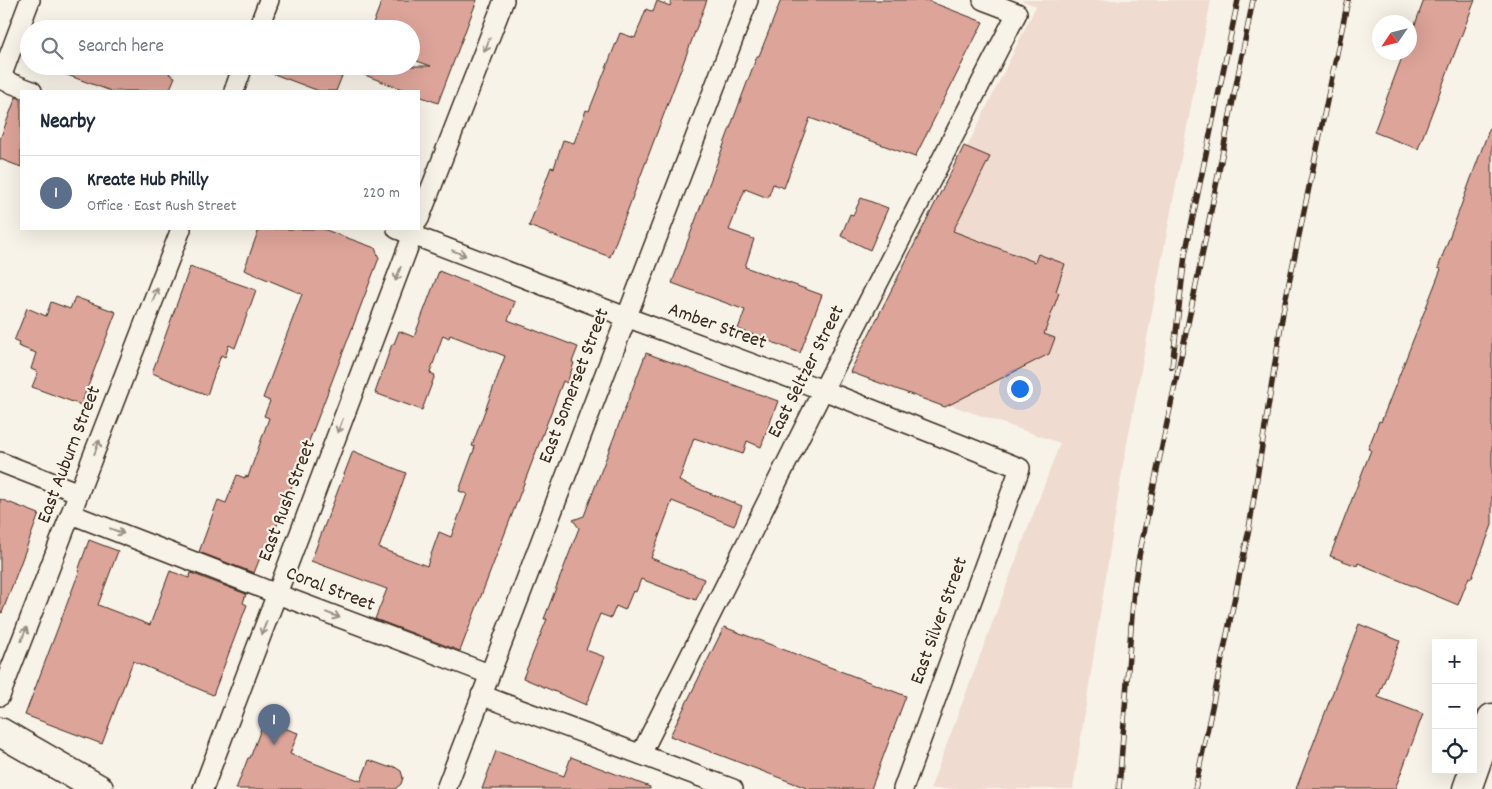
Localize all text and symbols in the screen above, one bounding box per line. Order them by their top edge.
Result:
north arrow [1372,15,1417,60]
search box [20,20,420,75]
icon: search [38,34,66,62]
text: Search here [78,34,164,61]
one-way arrow [481,38,490,53]
text: Nearby [40,108,95,138]
text: Kreate Hub Philly [87,168,208,195]
text: 1 [54,182,58,205]
text: 220 m [363,182,400,205]
text: Office · East Rush Street [87,195,236,218]
one-way arrow [451,248,466,258]
one-way arrow [393,266,402,282]
one-way arrow [151,288,160,304]
street label: Amber Street [664,296,770,358]
street label: East Seltzer Street [761,301,853,443]
street label: East Somerset Street [532,304,618,468]
your location [1007,376,1033,402]
street label: East Auburn Street [31,382,109,528]
one-way arrow [335,418,344,434]
street label: East Rush Street [252,436,324,566]
one-way arrow [93,440,102,455]
one-way arrow [109,528,124,537]
street label: East Silver Street [904,553,976,689]
street label: Coral Street [281,560,379,620]
one-way arrow [326,612,341,621]
one-way arrow [259,620,268,635]
one-way arrow [20,627,29,643]
map controls [1432,639,1477,774]
button: + [1432,639,1477,684]
button: − [1432,684,1477,729]
pin: 1 [258,704,290,745]
button: locate [1432,729,1477,774]

